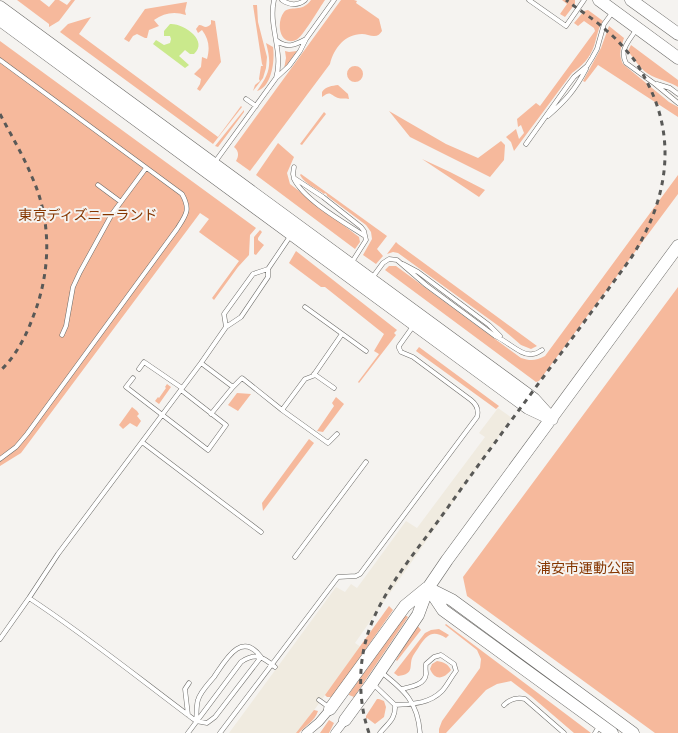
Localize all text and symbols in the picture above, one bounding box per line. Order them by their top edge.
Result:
park label: 東京ディズニーランド [18,207,158,223]
park label: 浦安市運動公園 [537,560,635,576]

